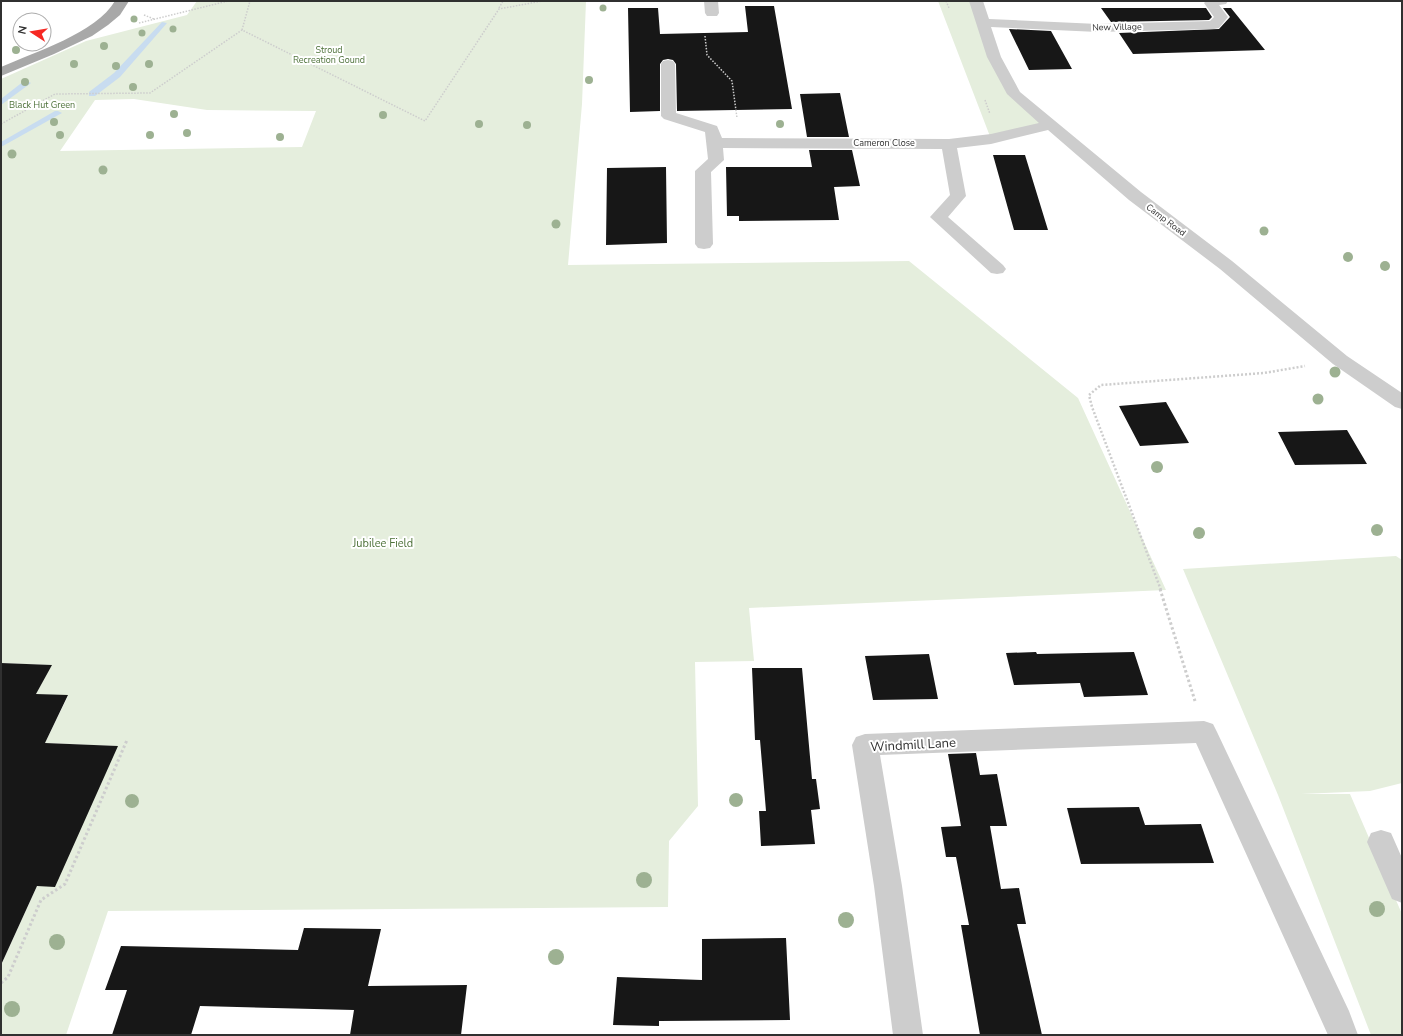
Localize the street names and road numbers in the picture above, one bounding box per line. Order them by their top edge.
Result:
street label: New Village [1092,21,1142,33]
street label: Cameron Close [853,137,915,149]
street label: Camp Road [1144,201,1188,239]
street label: Windmill Lane [870,734,956,756]

